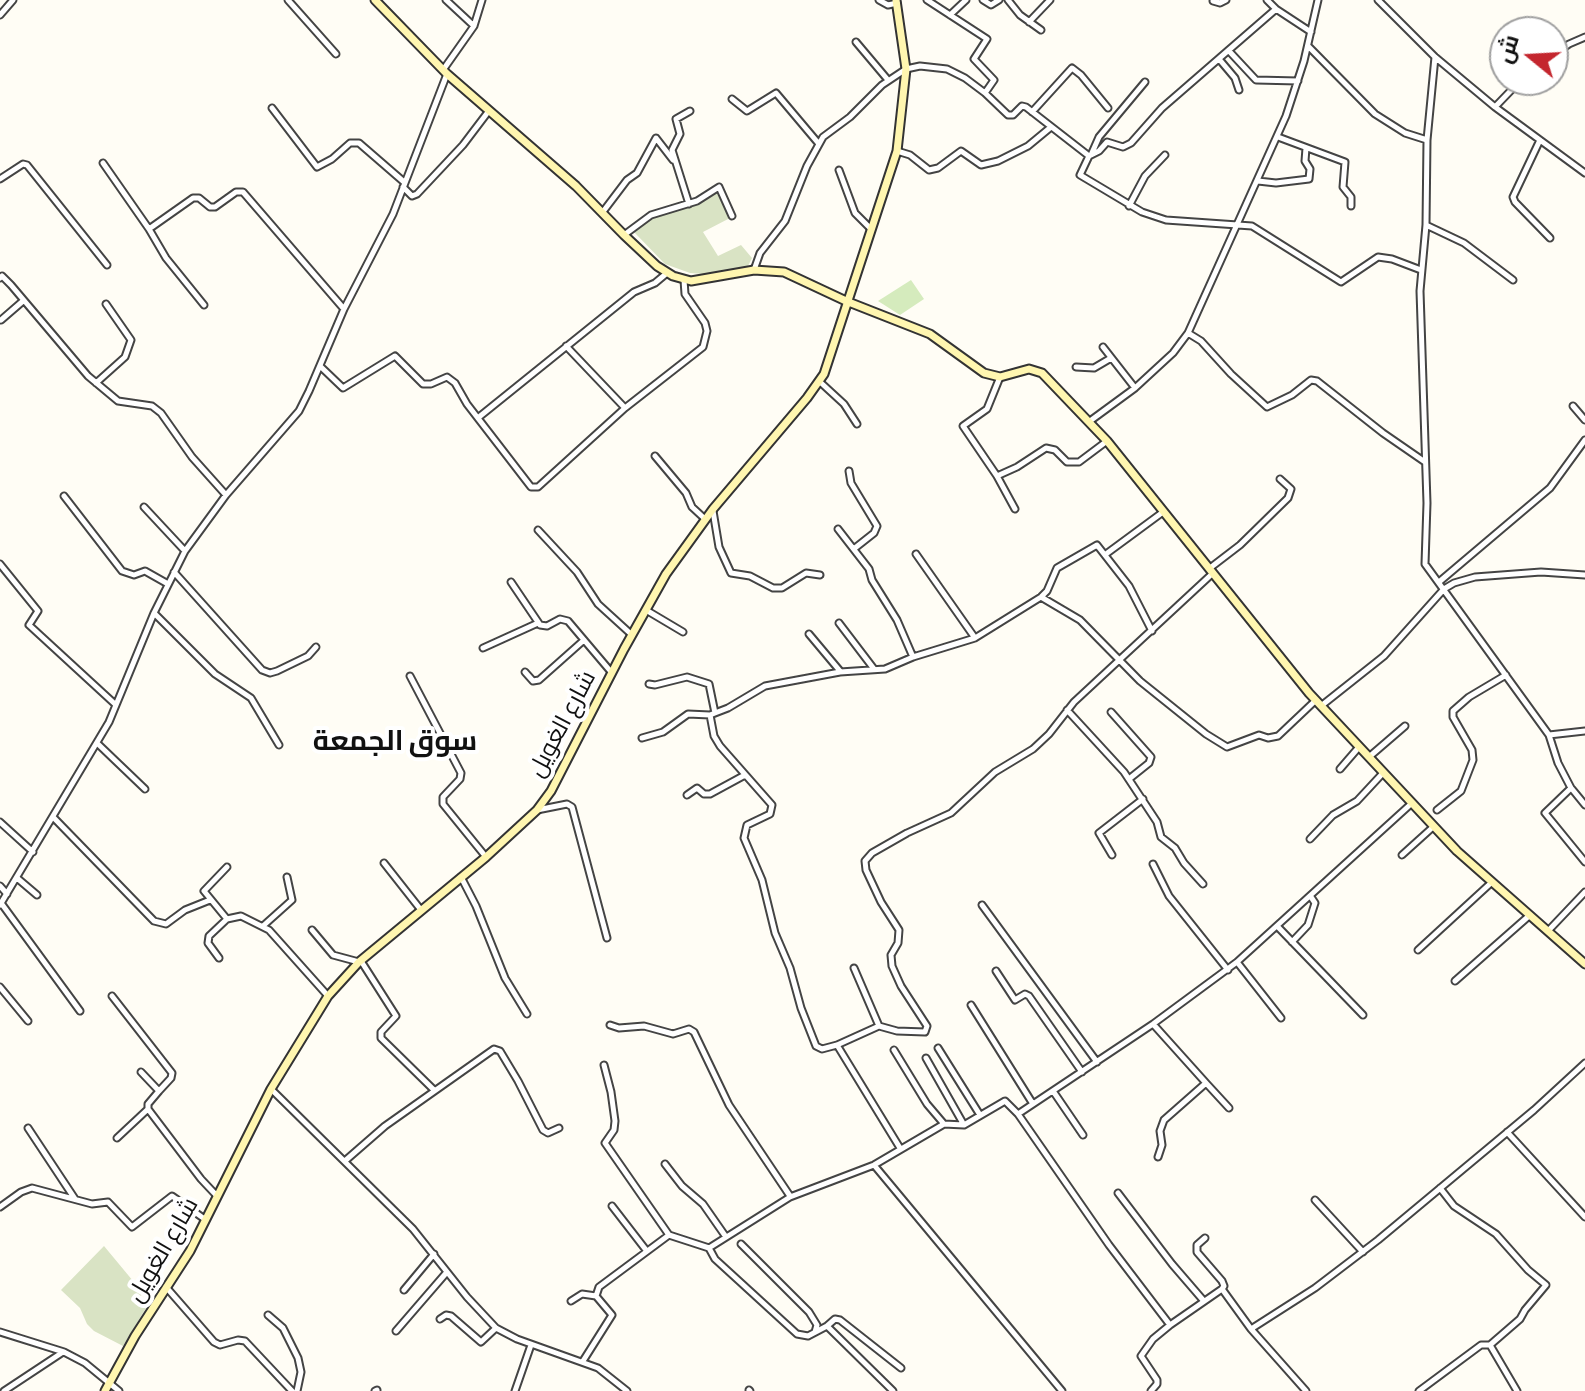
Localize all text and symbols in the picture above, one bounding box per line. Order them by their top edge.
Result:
north arrow [1489,16,1569,96]
text: ش [1491,32,1524,66]
street label: شارع الغويل [522,666,602,782]
district label: سوق الجمعة [313,724,477,758]
street label: شارع الغويل [121,1192,205,1308]

